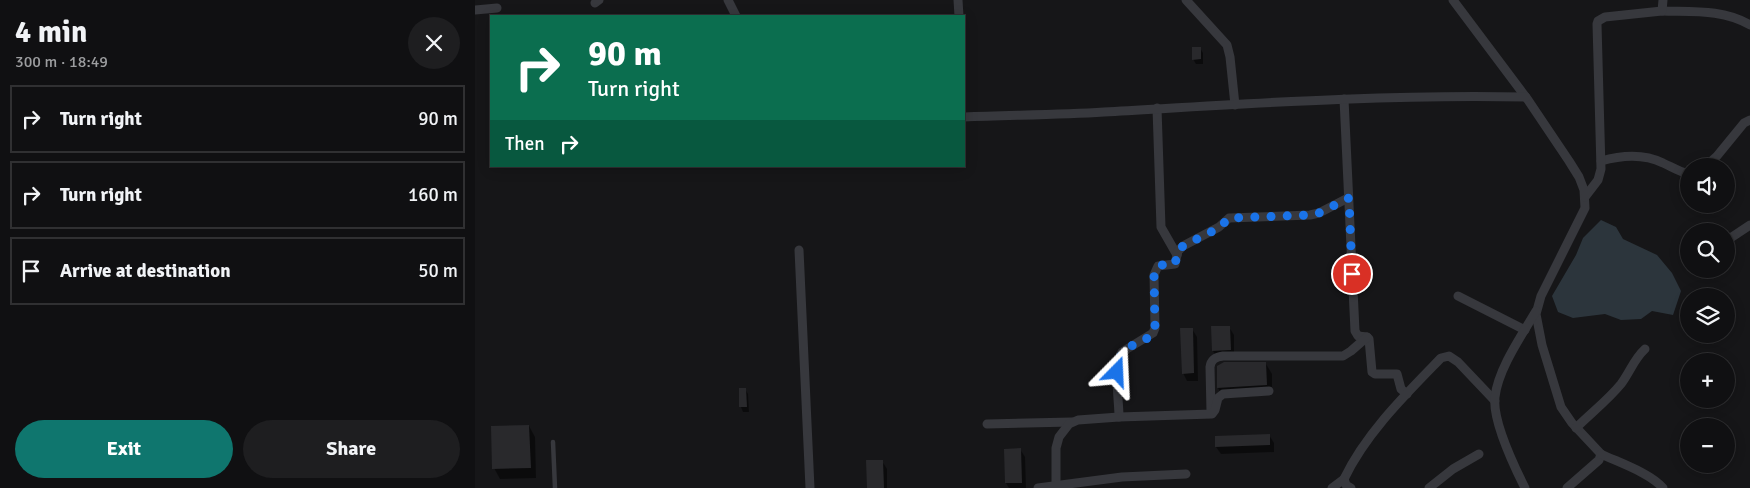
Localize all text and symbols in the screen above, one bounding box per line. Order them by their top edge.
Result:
text: 4 min [15,14,87,51]
button: close [408,17,460,69]
text: 90 m [588,32,662,75]
icon: right [505,35,570,100]
text: 300 m · 18:49 [15,52,108,72]
text: Turn right [588,75,680,102]
icon: right [17,105,45,133]
text: Turn right [60,107,142,131]
text: 90 m [418,107,458,131]
icon: right [555,130,583,158]
text: Then [505,132,545,156]
map controls [1680,158,1735,473]
button: sound [1680,158,1735,213]
icon: right [17,181,45,209]
text: Turn right [60,183,142,207]
text: 160 m [408,183,458,207]
button: search [1680,223,1735,278]
pin [1331,253,1373,295]
icon: arrive [17,257,45,285]
text: Arrive at destination [60,259,231,283]
text: 50 m [418,259,458,283]
icon: arrive [1338,260,1366,288]
button: layers [1680,288,1735,343]
position arrow [1090,345,1142,397]
button: + [1680,353,1735,408]
button: − [1680,418,1735,473]
button: Exit [15,420,233,478]
button: Share [243,420,460,478]

